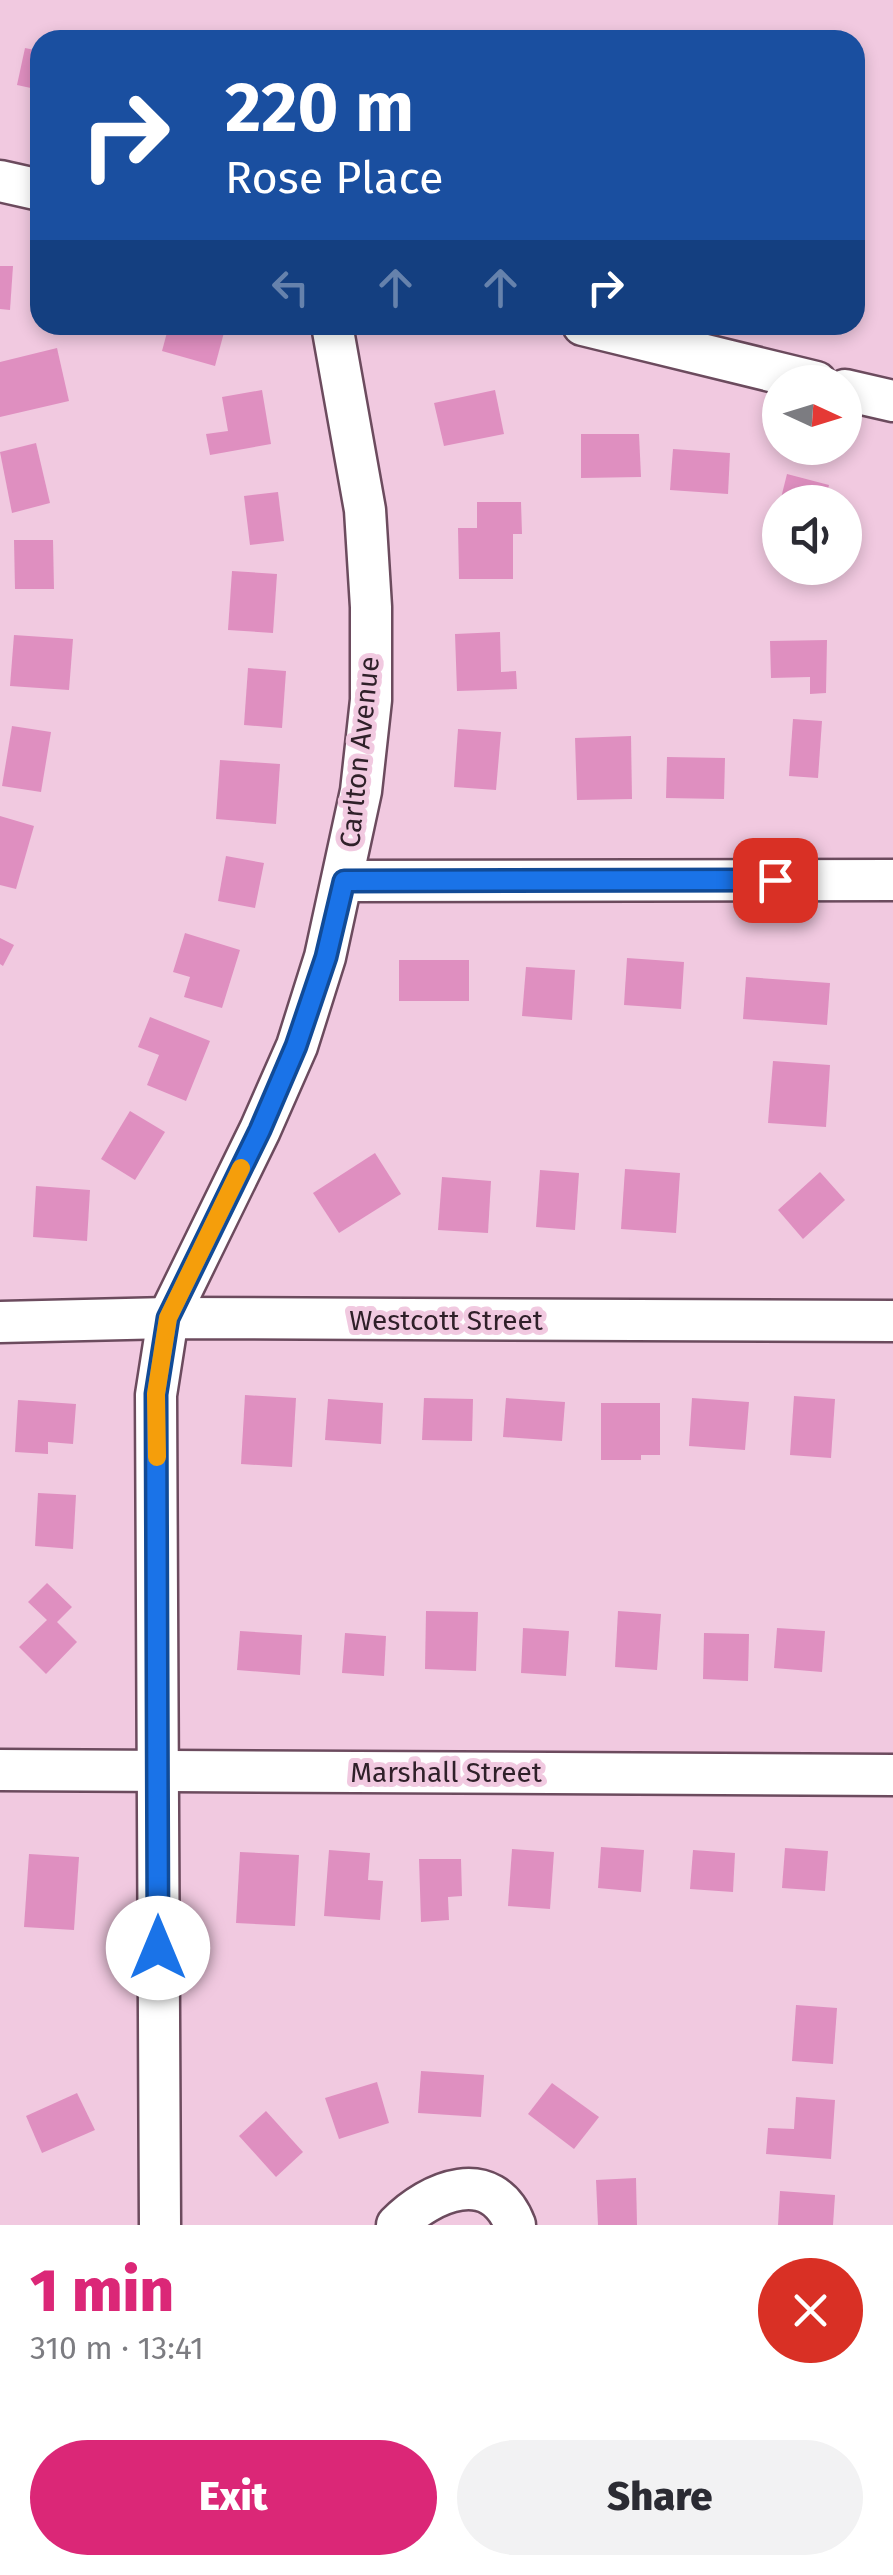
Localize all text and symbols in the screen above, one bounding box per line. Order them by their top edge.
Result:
text: 220 m [225,66,414,150]
icon: right [60,70,190,200]
text: Rose Place [225,151,444,205]
icon: left [263,260,318,315]
icon: ahead [368,260,423,315]
icon: ahead [473,260,528,315]
icon: right [578,260,633,315]
north arrow [762,365,862,465]
map controls [762,365,862,585]
button: sound [762,485,862,585]
street label: Carlton Avenue [333,655,386,849]
pin [733,838,818,923]
icon: arrive [748,853,803,908]
street label: Westcott Street [349,1304,544,1337]
street label: Marshall Street [350,1756,543,1789]
position arrow [106,1896,210,2000]
text: 1 min [30,2255,174,2327]
button: close [758,2258,863,2363]
text: 310 m · 13:41 [30,2329,204,2367]
button: Exit [30,2440,437,2555]
button: Share [457,2440,863,2555]

